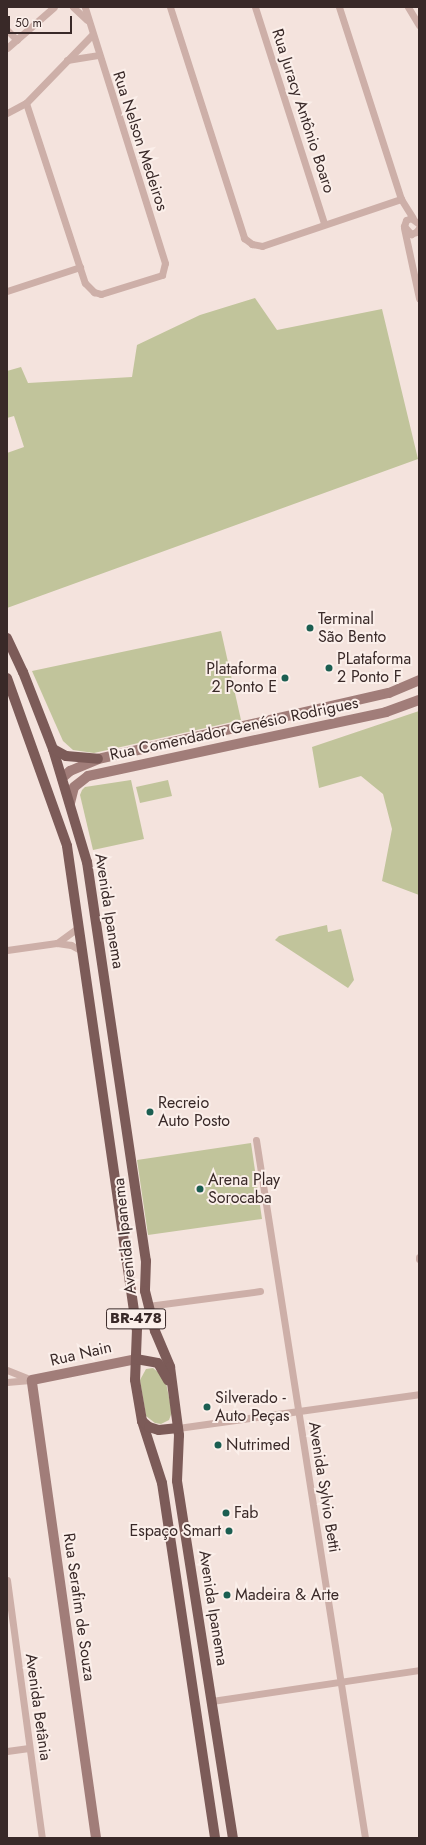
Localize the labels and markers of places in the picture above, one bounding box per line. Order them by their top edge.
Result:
place label: Terminal São Bento [318,609,386,647]
marker: Terminal São Bento [305,623,315,633]
place label: PLataforma 2 Ponto F [337,649,411,687]
place label: Plataforma 2 Ponto E [206,659,277,697]
marker: PLataforma 2 Ponto F [324,663,334,673]
marker: Plataforma 2 Ponto E [280,673,290,683]
place label: Recreio Auto Posto [158,1093,230,1131]
marker: Recreio Auto Posto [145,1107,155,1117]
place label: Arena Play Sorocaba [208,1170,280,1208]
marker: Arena Play Sorocaba [195,1184,205,1194]
place label: Silverado - Auto Peças [215,1388,289,1426]
marker: Silverado - Auto Peças [202,1402,212,1412]
place label: Nutrimed [226,1435,290,1455]
marker: Nutrimed [213,1440,223,1450]
place label: Fab [234,1503,258,1523]
marker: Fab [221,1508,231,1518]
place label: Espaço Smart [129,1521,221,1541]
marker: Espaço Smart [224,1526,234,1536]
place label: Madeira & Arte [235,1585,339,1605]
marker: Madeira & Arte [222,1590,232,1600]

